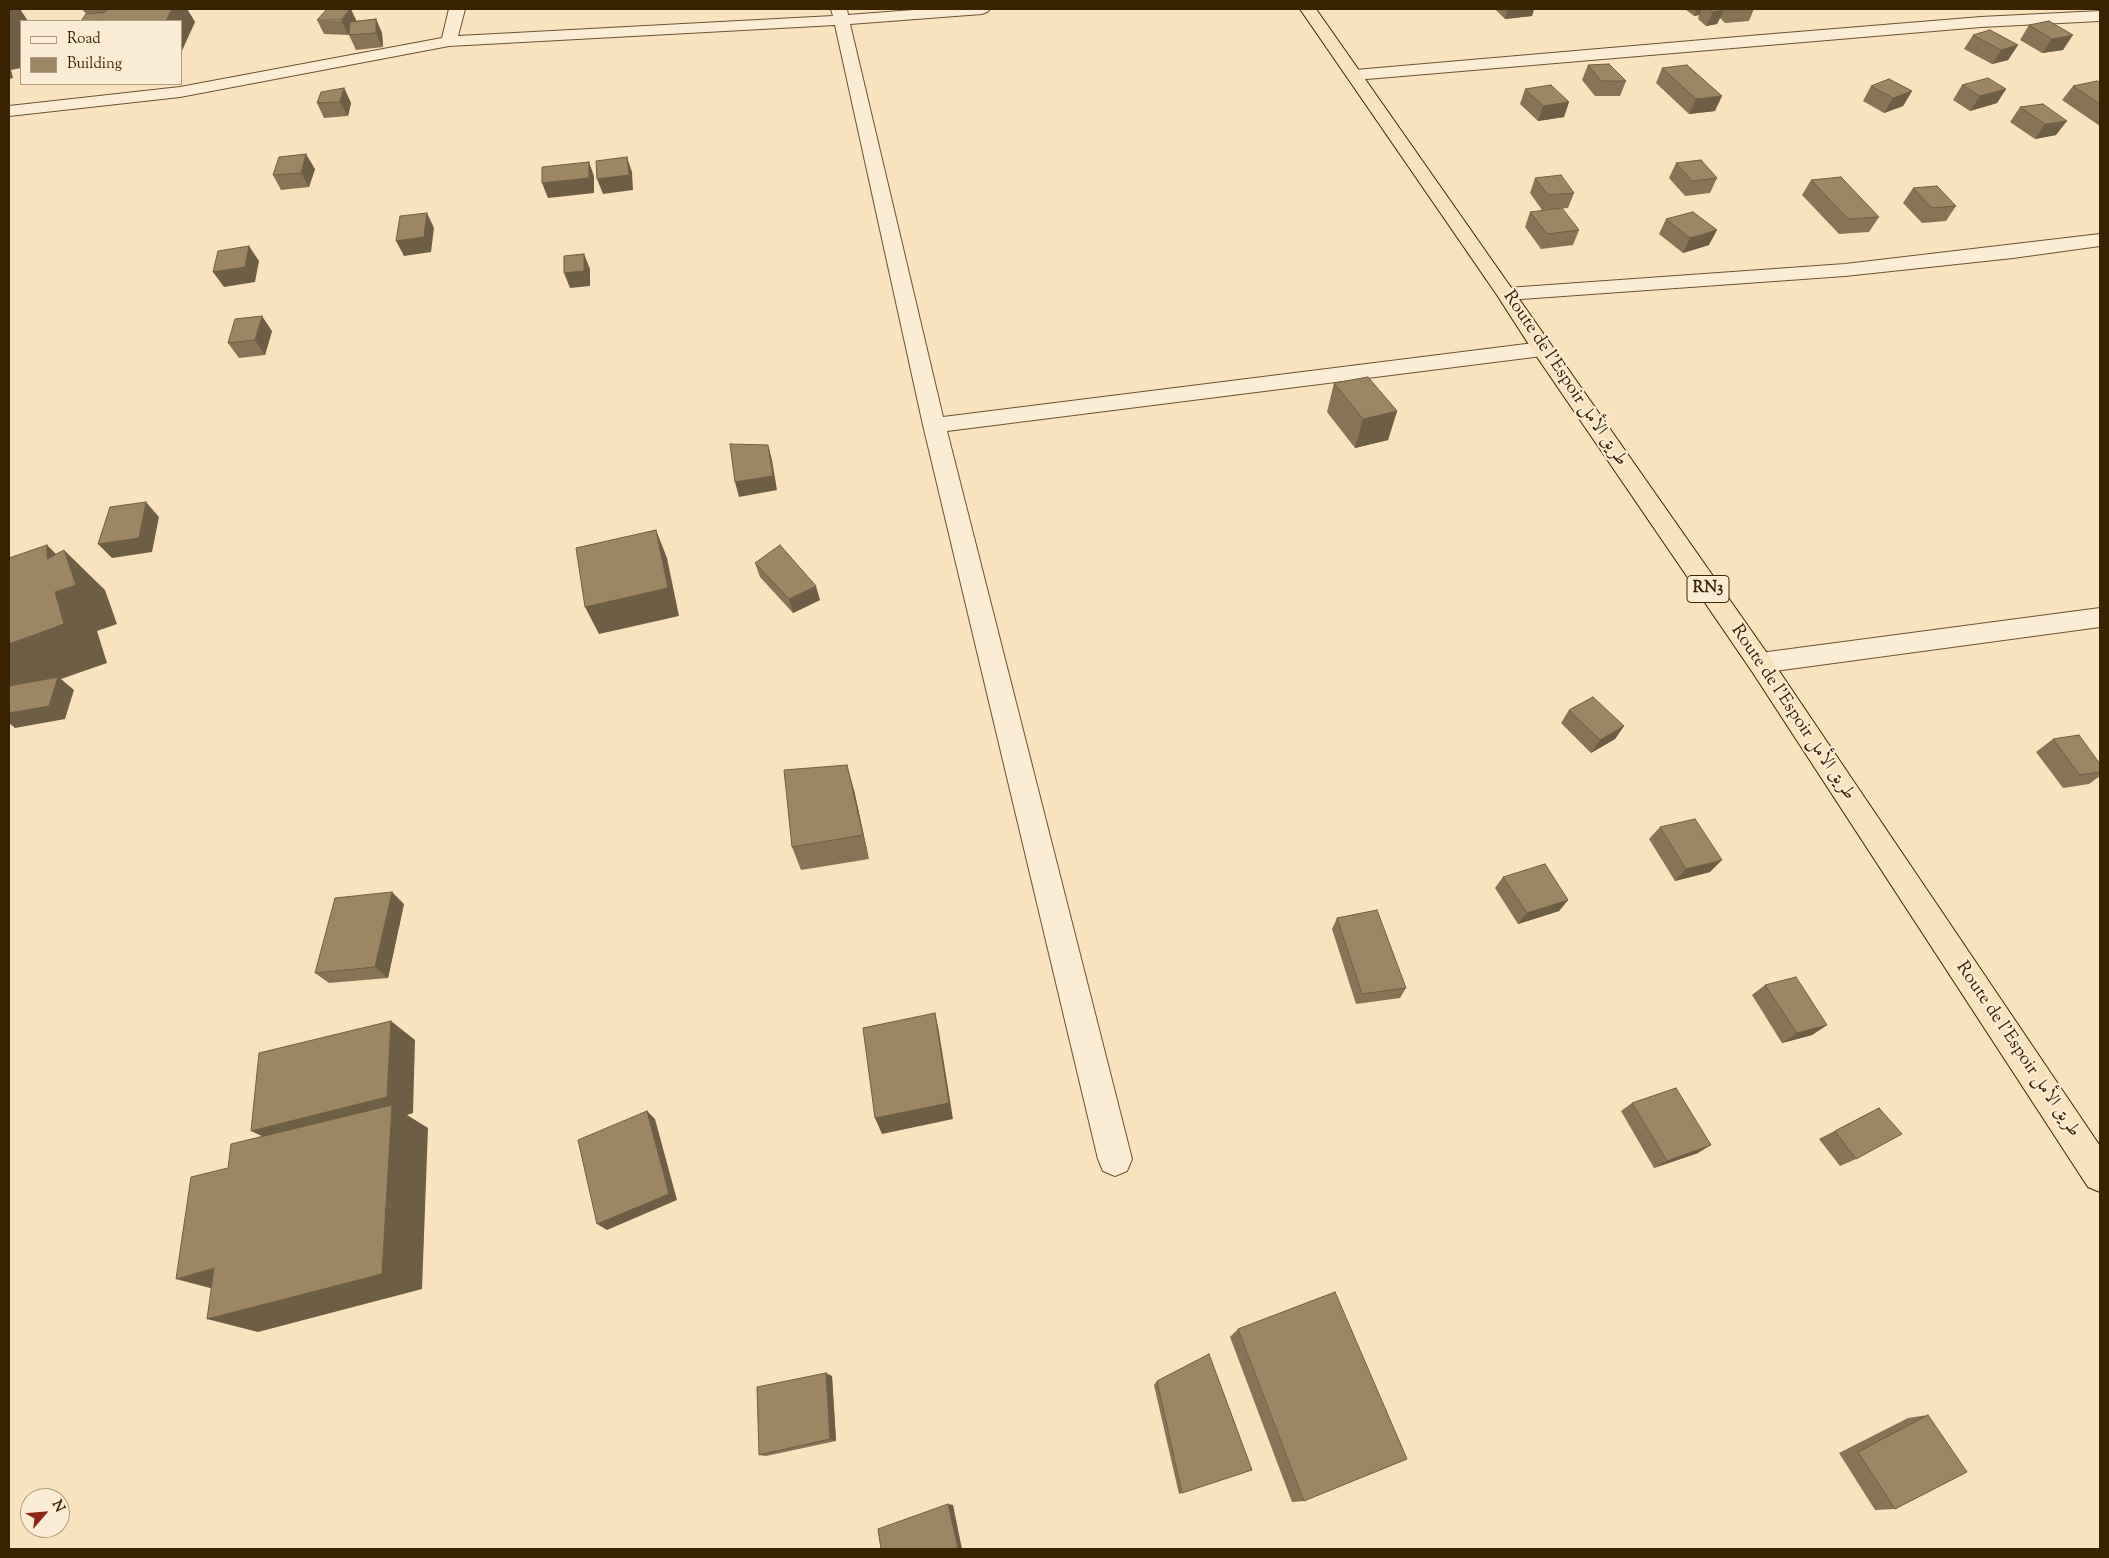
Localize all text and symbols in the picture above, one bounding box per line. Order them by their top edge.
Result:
legend [20,20,182,85]
text: Road [67,29,101,50]
text: Building [67,54,122,75]
street label: Route de l’Espoir طريق الأمل [1497,287,1631,471]
road number: RN3 [1687,576,1729,602]
street label: Route de l’Espoir طريق الأمل [1725,621,1859,805]
street label: Route de l’Espoir طريق الأمل [1950,958,2084,1142]
north arrow [20,1488,70,1538]
text: N [46,1497,69,1516]

